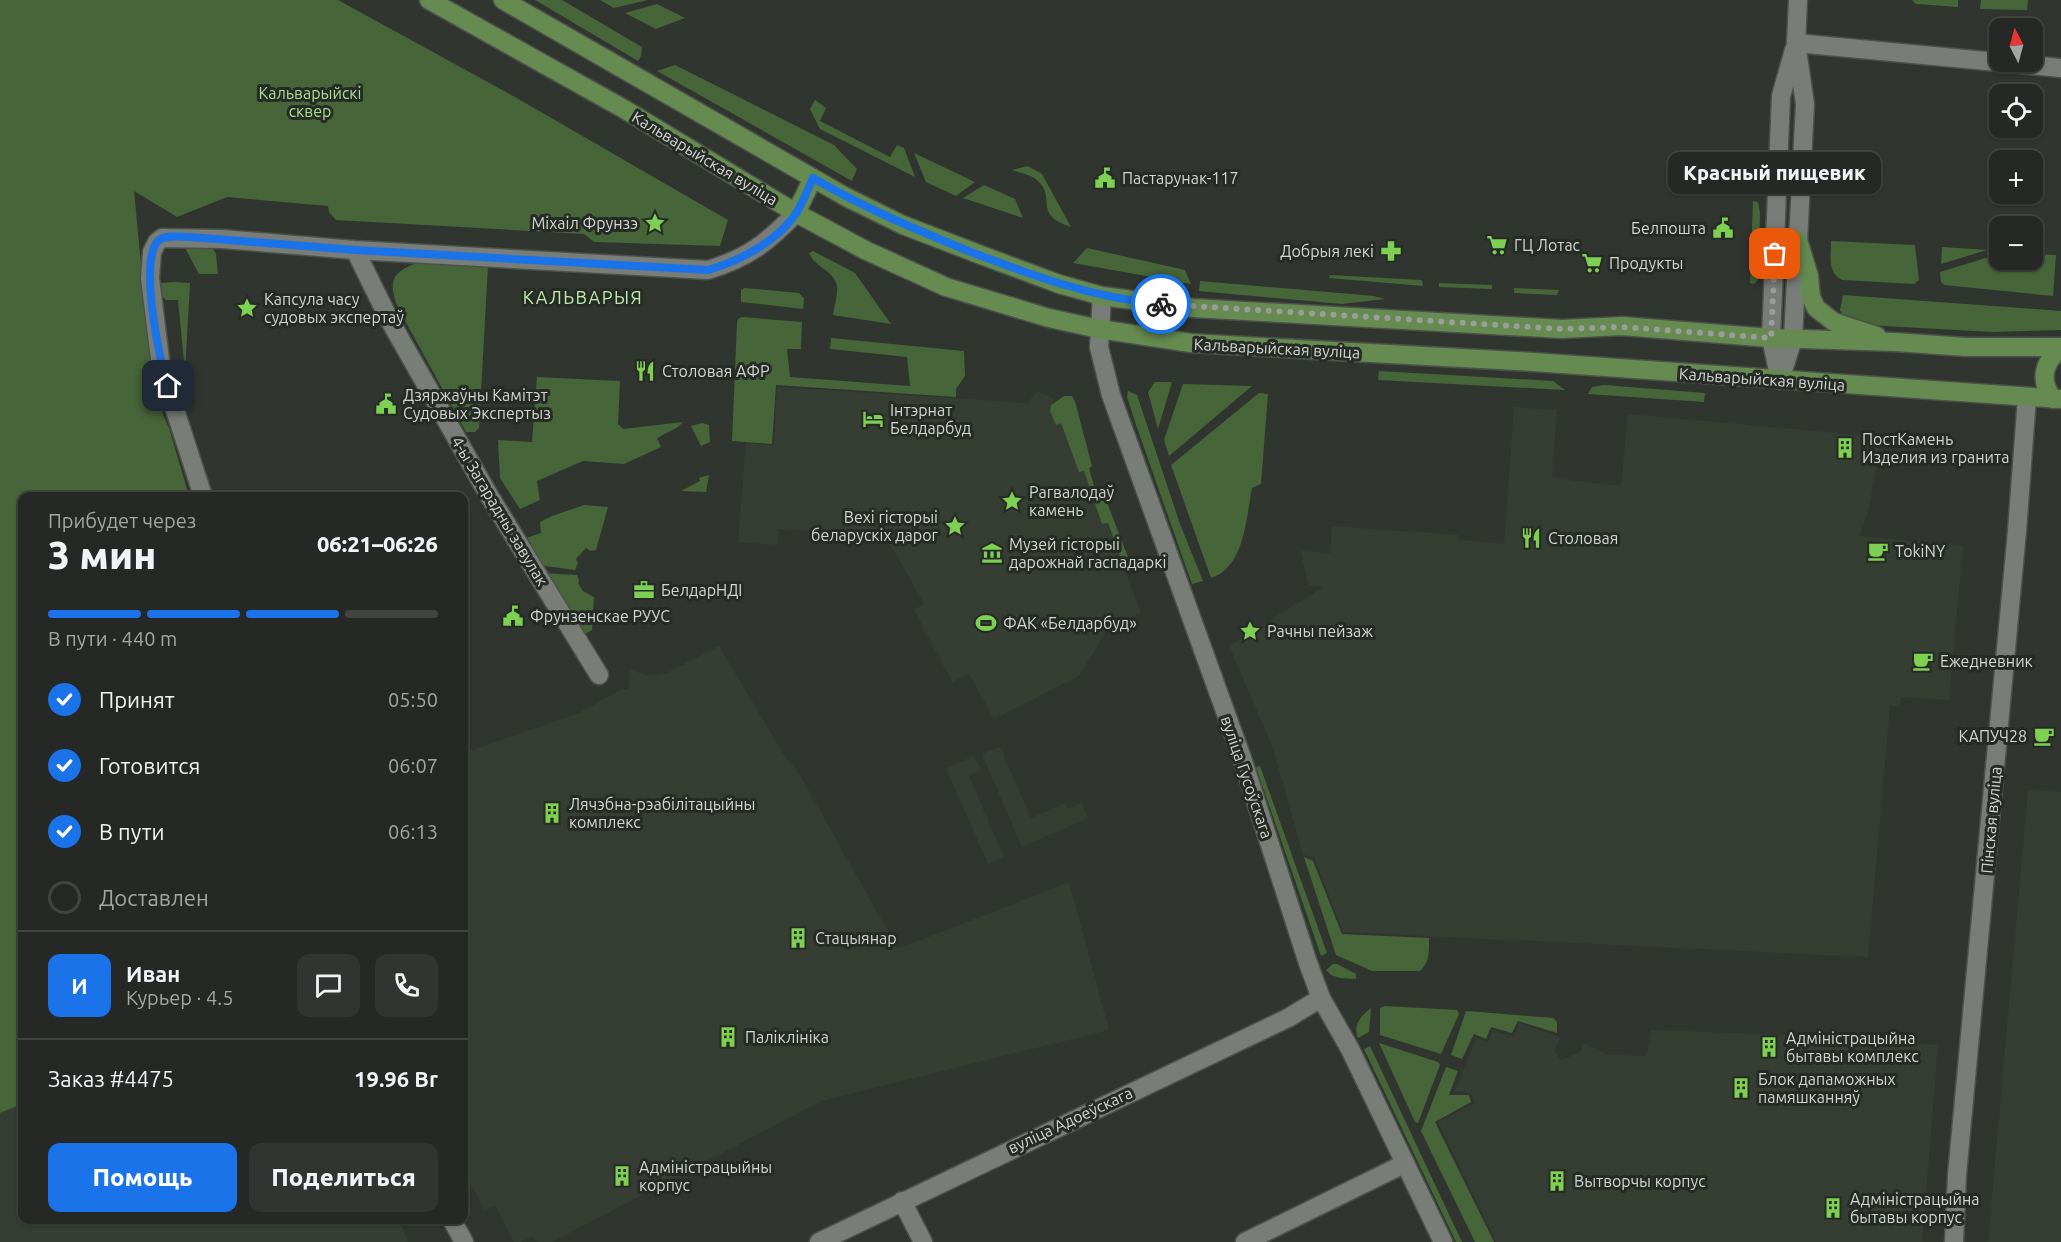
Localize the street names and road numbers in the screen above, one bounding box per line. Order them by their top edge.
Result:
street label: Кальварыйская вуліца [629,107,781,209]
street label: Кальварыйская вуліца [1193,335,1361,361]
street label: Кальварыйская вуліца [1678,364,1846,394]
street label: 4-ы Загарадны завулак [448,433,552,589]
street label: вуліца Гусоўскага [1218,713,1276,841]
street label: Пінская вуліца [1977,766,2005,874]
street label: вуліца Адоеўскага [1005,1083,1135,1157]

